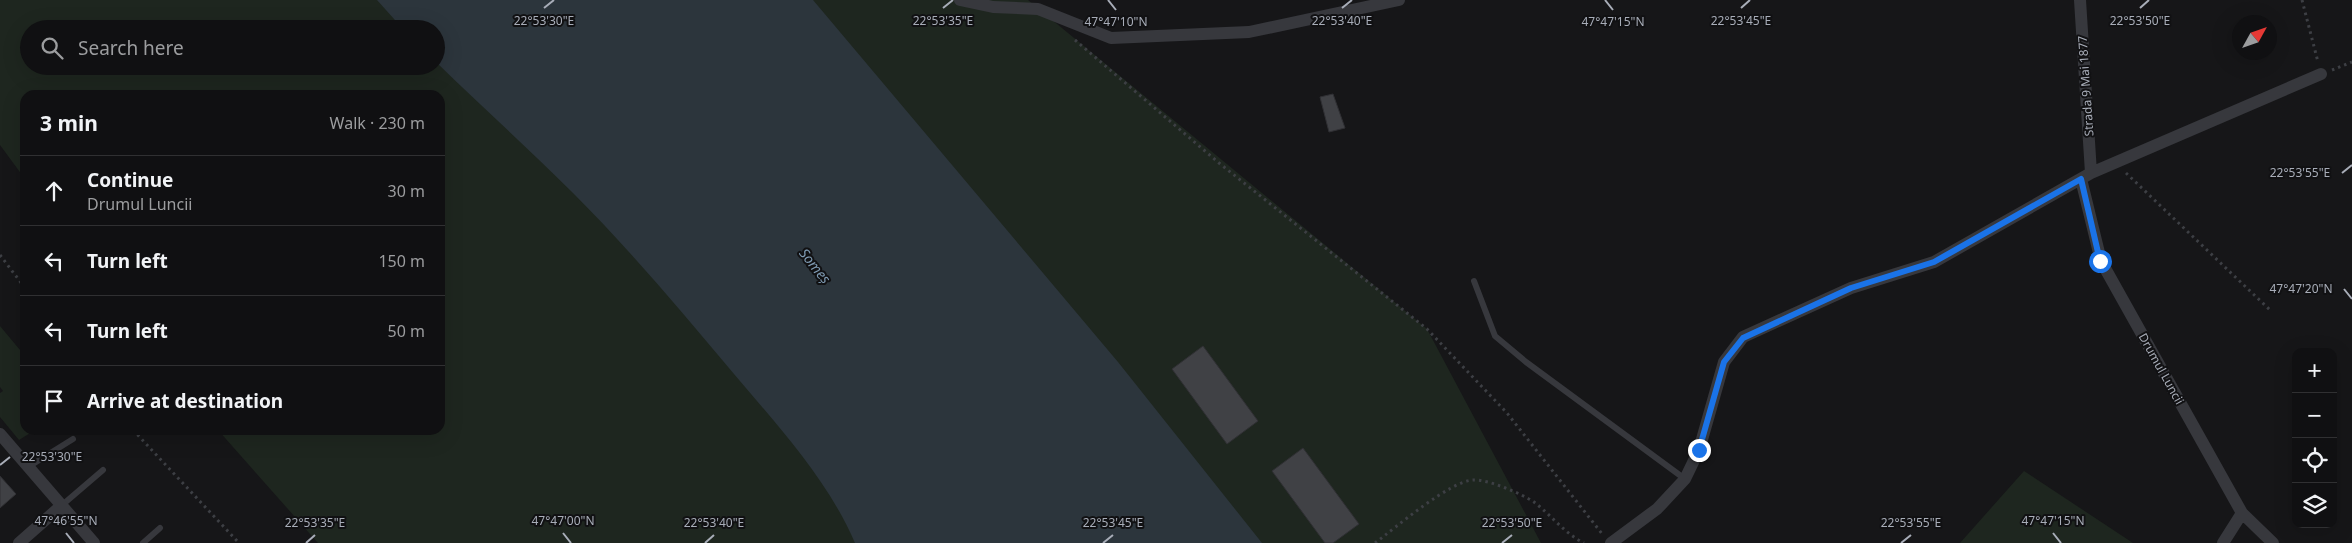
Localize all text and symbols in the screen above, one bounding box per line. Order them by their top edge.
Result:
text: 22°53'30"E [514,12,574,29]
text: 22°53'35"E [913,12,973,29]
text: 22°53'40"E [1312,12,1372,29]
text: 22°53'45"E [1711,12,1771,29]
text: 22°53'50"E [2110,12,2170,29]
text: 47°47'10"N [1084,13,1148,30]
text: 47°47'15"N [1581,13,1645,30]
north arrow [2232,15,2277,60]
search box [20,20,445,75]
icon: search [38,34,66,62]
text: Search here [78,35,184,61]
street label: Strada 9 Mai 1877 [2073,35,2097,137]
text: 3 min [40,109,98,137]
text: Walk · 230 m [330,112,425,134]
text: 22°53'55"E [2270,164,2330,181]
text: Continue [87,167,173,193]
icon: ahead [40,177,68,205]
text: 30 m [388,180,425,202]
text: Drumul Luncii [87,193,192,215]
water label: Someș [795,244,835,287]
icon: left [40,247,68,275]
text: Turn left [87,248,168,274]
text: 150 m [378,250,425,272]
route start [2089,250,2112,273]
text: 47°47'20"N [2269,280,2333,297]
icon: left [40,317,68,345]
text: Turn left [87,318,168,344]
text: 50 m [388,320,425,342]
street label: Drumul Luncii [2135,330,2188,407]
map controls [2292,348,2337,528]
button: + [2292,348,2337,393]
icon: arrive [40,387,68,415]
text: Arrive at destination [87,388,283,414]
button: − [2292,393,2337,438]
button: locate [2292,438,2337,483]
route end [1688,439,1711,462]
text: 22°53'30"E [22,448,82,465]
button: layers [2292,483,2337,528]
text: 47°46'55"N [34,512,98,529]
text: 47°47'00"N [531,512,595,529]
text: 47°47'15"N [2021,512,2085,529]
text: 22°53'35"E [285,514,345,531]
text: 22°53'40"E [684,514,744,531]
text: 22°53'45"E [1083,514,1143,531]
text: 22°53'50"E [1482,514,1542,531]
text: 22°53'55"E [1881,514,1941,531]

